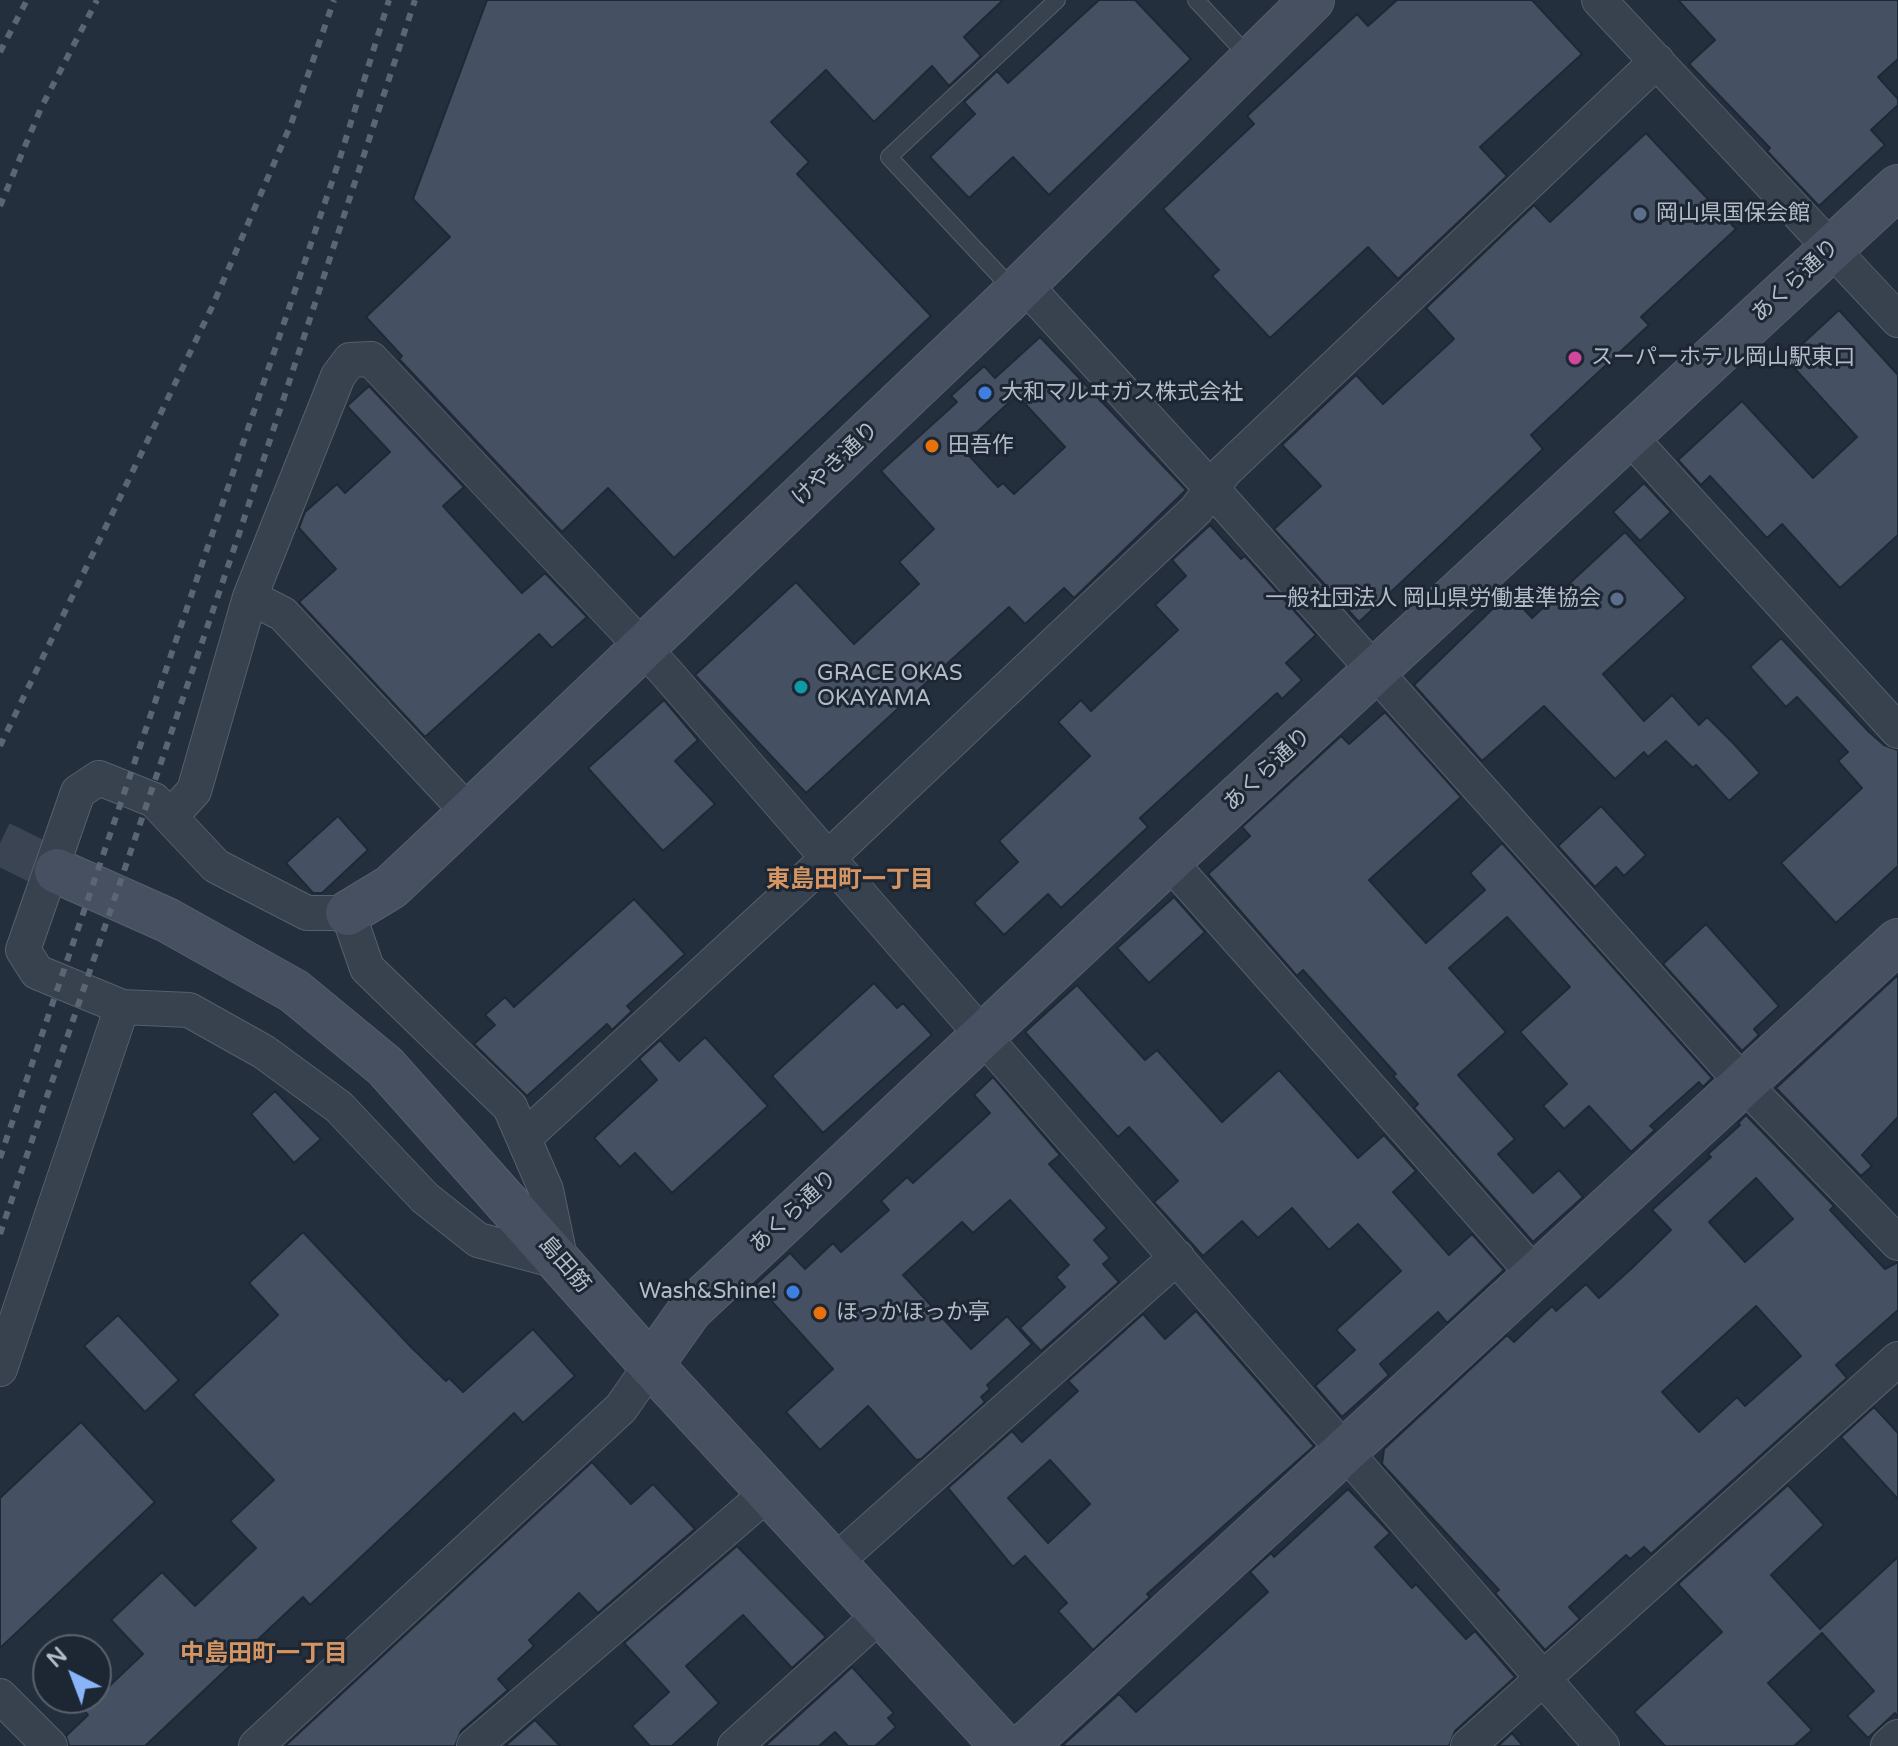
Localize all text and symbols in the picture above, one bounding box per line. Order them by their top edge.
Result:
place label: 岡山県国保会館 [1656,201,1810,227]
marker: 岡山県国保会館 [1631,205,1649,223]
street label: あくら通り [1747,234,1845,328]
place label: スーパーホテル岡山駅東口 [1591,345,1855,371]
marker: スーパーホテル岡山駅東口 [1566,349,1584,367]
place label: 大和マルヰガス株式会社 [1001,380,1243,406]
marker: 大和マルヰガス株式会社 [976,384,994,402]
street label: けやき通り [787,416,885,512]
place label: 田吾作 [948,433,1014,459]
marker: 田吾作 [923,437,941,455]
place label: 一般社団法人 岡山県労働基準協会 [1265,586,1601,612]
marker: 一般社団法人 岡山県労働基準協会 [1608,590,1626,608]
place label: GRACE OKAS OKAYAMA [817,661,963,712]
marker: GRACE OKAS OKAYAMA [792,678,810,696]
street label: あくら通り [1219,723,1317,817]
district label: 東島田町一丁目 [766,867,934,895]
street label: あくら通り [745,1165,843,1259]
street label: 島田筋 [532,1231,596,1299]
place label: Wash&Shine! [639,1279,777,1305]
marker: Wash&Shine! [784,1283,802,1301]
place label: ほっかほっか亭 [836,1300,990,1326]
marker: ほっかほっか亭 [811,1304,829,1322]
north arrow [32,1634,112,1714]
district label: 中島田町一丁目 [180,1641,348,1669]
text: N [42,1642,73,1673]

